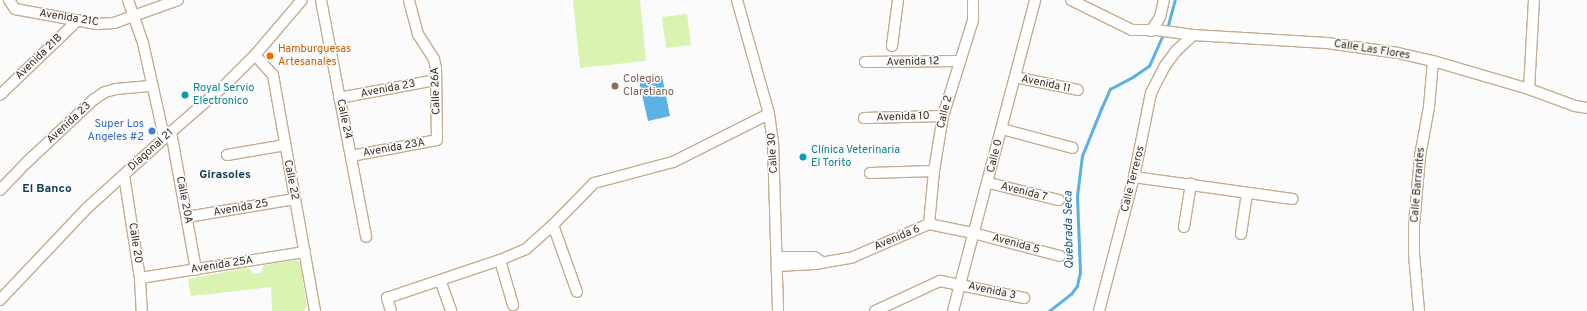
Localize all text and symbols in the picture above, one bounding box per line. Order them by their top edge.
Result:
street label: Avenida 21C [38,7,100,29]
street label: Avenida 21B [13,31,65,83]
street label: Calle Las Flores [1333,37,1411,63]
place label: Hamburguesas Artesanales [278,43,351,69]
marker: Hamburguesas Artesanales [265,51,275,61]
street label: Avenida 12 [886,55,940,69]
street label: Calle 26A [429,67,443,115]
street label: Avenida 11 [1020,72,1072,96]
place label: Colegio Claretiano [623,73,674,99]
street label: Avenida 23 [360,77,416,101]
marker: Colegio Claretiano [610,81,620,91]
place label: Royal Servio Electronico [193,82,254,108]
marker: Royal Servio Electronico [180,90,190,100]
street label: Calle 2 [934,94,956,130]
street label: Calle 24 [333,98,355,140]
street label: Avenida 23 [44,99,94,147]
street label: Avenida 10 [876,109,930,125]
place label: Super Los Angeles #2 [87,118,144,144]
street label: Diagonal 21 [125,126,177,174]
marker: Super Los Angeles #2 [147,126,157,136]
street label: Calle 30 [765,132,781,174]
street label: Avenida 23A [362,136,426,160]
street label: Calle 0 [984,138,1006,174]
place label: Clínica Veterinaria El Torito [811,144,901,170]
street label: Calle Terreros [1118,144,1148,214]
street label: Calle Barrantes [1408,147,1428,223]
marker: Clínica Veterinaria El Torito [798,152,808,162]
street label: Calle 22 [281,159,301,201]
district label: Girasoles [199,169,251,183]
street label: Calle 20A [173,175,195,225]
street label: Avenida 7 [999,180,1049,204]
district label: El Banco [22,183,72,197]
water label: Quebrada Seca [1062,191,1078,269]
street label: Avenida 25 [212,197,270,219]
street label: Calle 20 [125,222,145,264]
street label: Avenida 6 [872,222,922,254]
street label: Avenida 5 [991,231,1041,257]
street label: Avenida 25A [190,254,254,276]
street label: Avenida 3 [967,279,1017,303]

